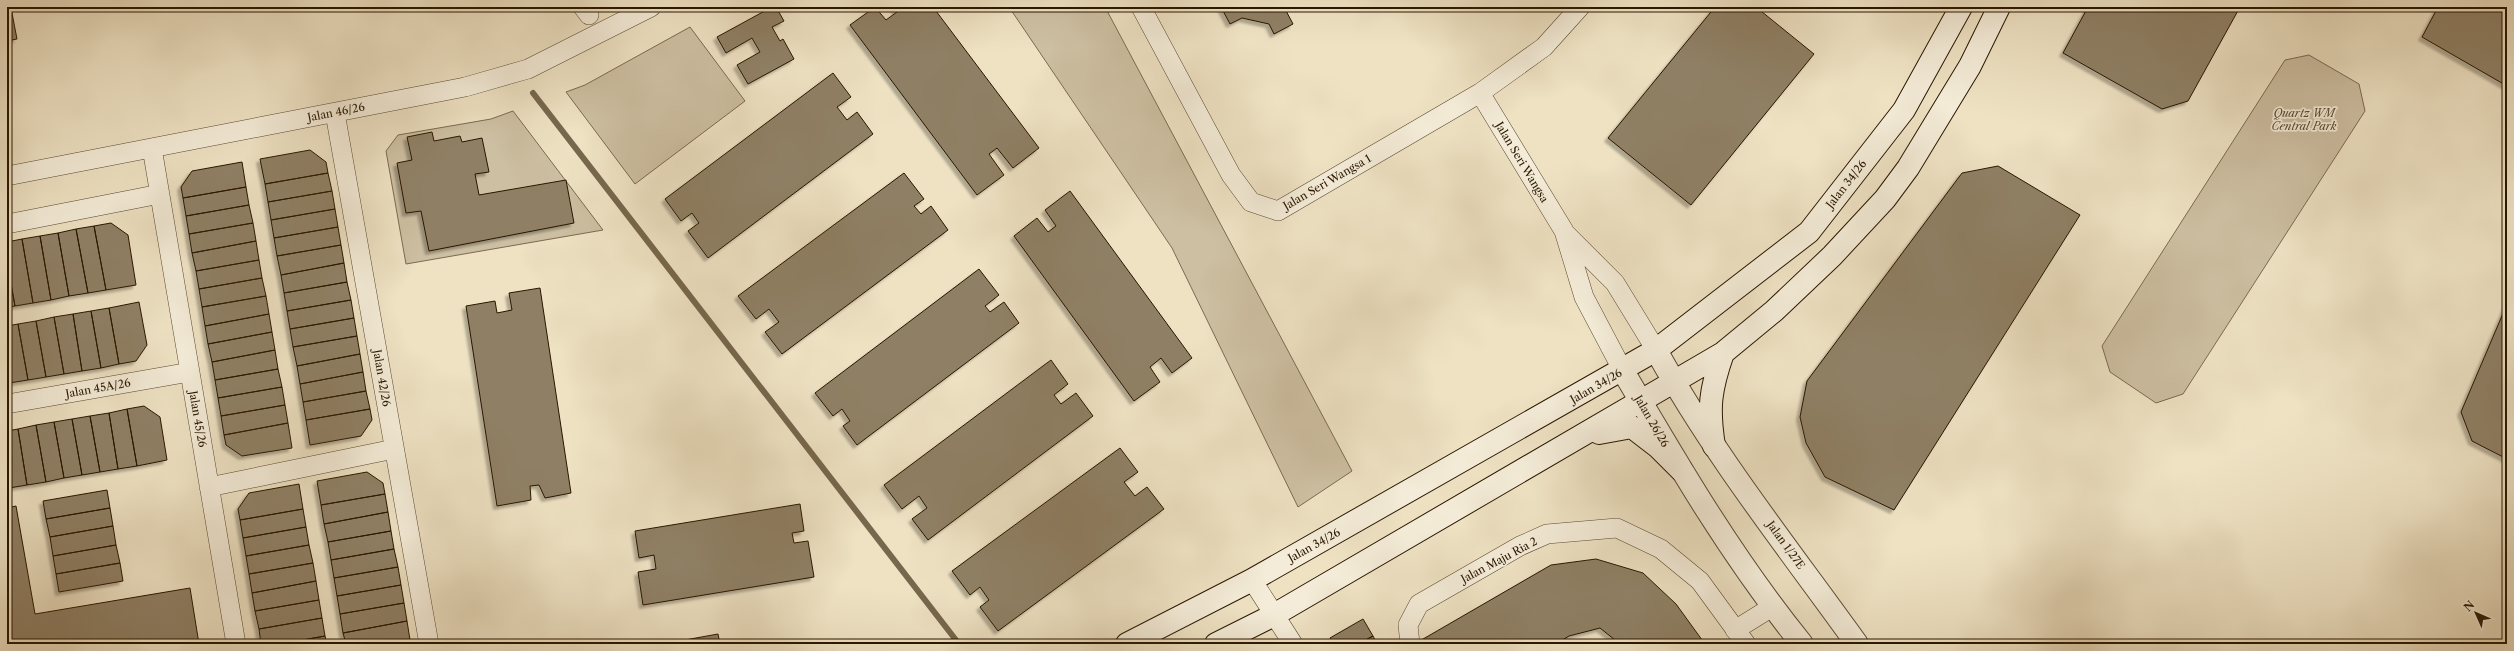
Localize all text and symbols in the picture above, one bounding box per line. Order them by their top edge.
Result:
street label: Jalan 46/26 [304,99,366,125]
park label: Quartz WM Central Park [2272,106,2337,133]
street label: Jalan Seri Wangsa [1491,117,1552,205]
street label: Jalan Seri Wangsa 1 [1279,151,1374,214]
street label: Jalan 34/26 [1822,157,1870,213]
street label: Jalan 42/26 [370,346,394,408]
street label: Jalan 34/26 [1566,365,1625,407]
street label: Jalan 45A/26 [62,375,132,401]
street label: Jalan 45/26 [186,388,210,449]
street label: Jalan 26/26 [1630,391,1673,450]
street label: Jalan 1/27E [1763,516,1808,572]
street label: Jalan 34/26 [1284,525,1343,566]
street label: Jalan Maju Ria 2 [1457,534,1540,587]
north arrow [2456,593,2496,633]
text: N [2461,597,2478,614]

